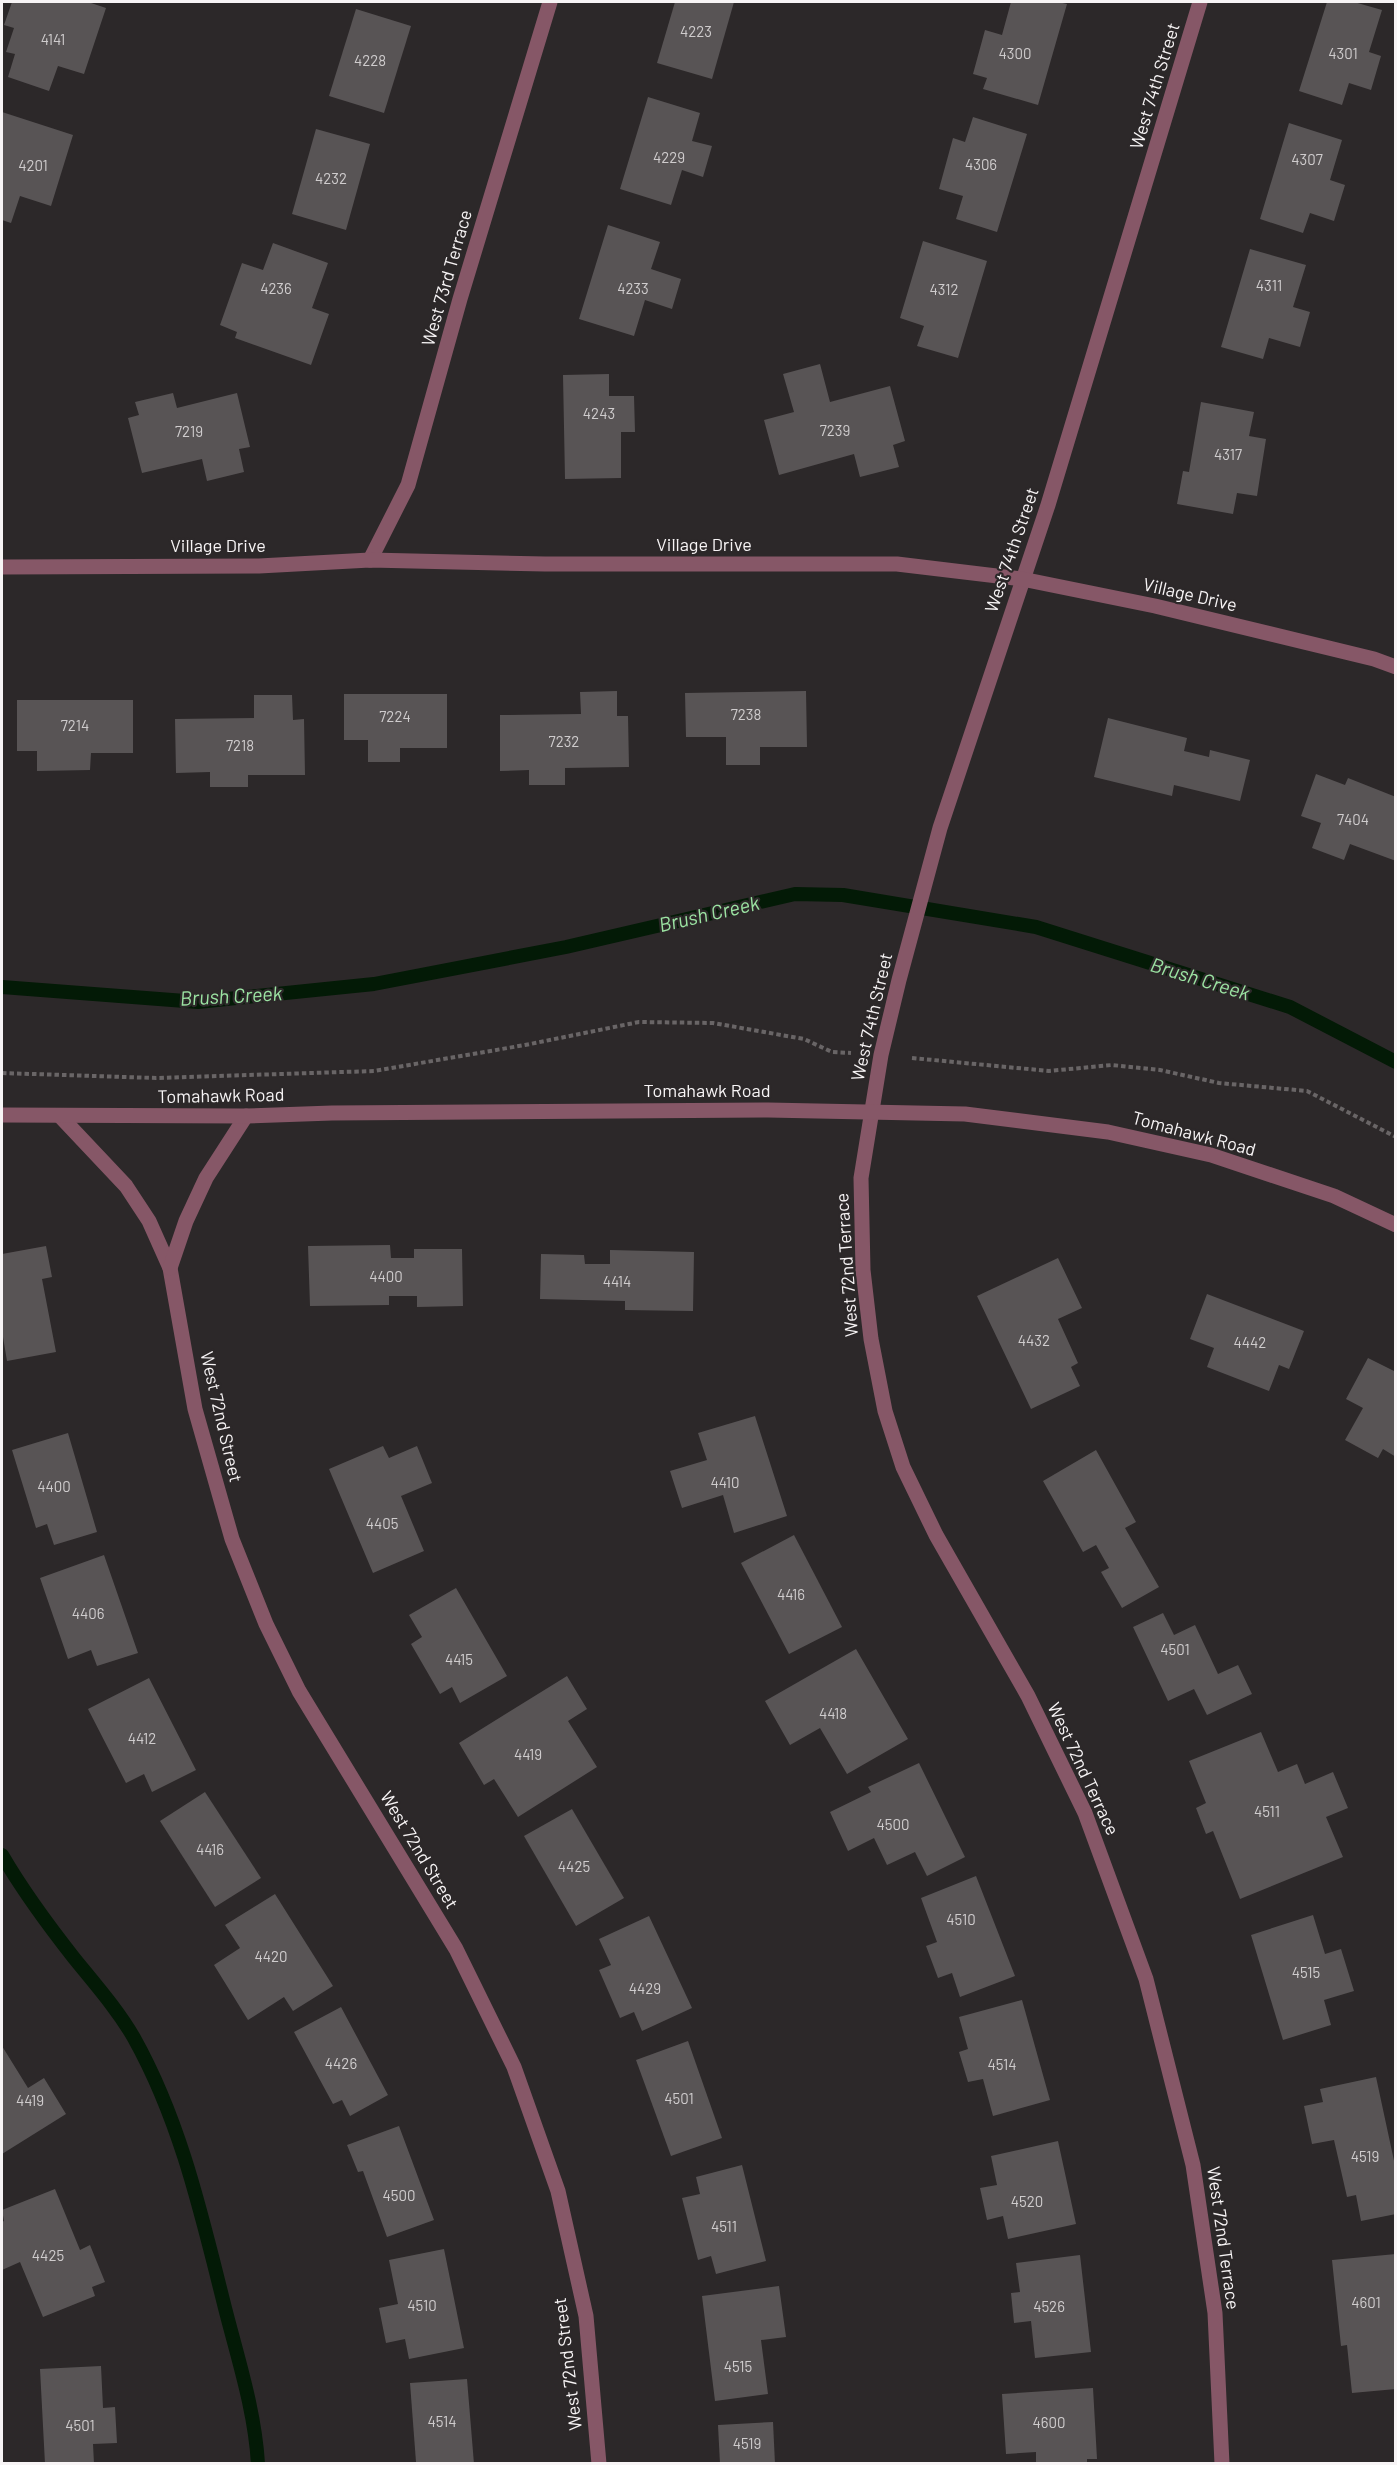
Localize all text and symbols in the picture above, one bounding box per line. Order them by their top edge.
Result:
street label: West 74th Street [1124,20,1184,151]
house number: 4223 [680,22,712,40]
house number: 4141 [41,30,65,48]
house number: 4300 [999,44,1031,62]
house number: 4301 [1328,44,1358,62]
house number: 4228 [354,51,386,69]
house number: 4229 [653,148,685,166]
house number: 4307 [1291,150,1323,168]
house number: 4306 [965,155,997,173]
house number: 4201 [18,156,48,174]
house number: 4232 [315,169,347,187]
street label: West 73rd Terrace [416,207,476,348]
house number: 4311 [1256,276,1282,294]
house number: 4236 [260,279,292,297]
house number: 4233 [617,279,649,297]
house number: 4312 [929,280,959,298]
house number: 4243 [583,404,615,422]
house number: 7239 [820,421,850,439]
house number: 7219 [175,422,203,440]
house number: 4317 [1214,445,1242,463]
street label: West 74th Street [979,484,1043,615]
street label: Village Drive [656,533,752,555]
street label: Village Drive [170,534,266,556]
street label: Village Drive [1141,573,1239,615]
house number: 7238 [731,705,761,723]
house number: 7224 [379,707,411,725]
house number: 7214 [61,716,89,734]
house number: 7232 [549,732,579,750]
house number: 7218 [226,736,254,754]
house number: 7404 [1337,810,1369,828]
water label: Brush Creek [656,890,762,936]
street label: West 74th Street [846,951,896,1083]
water label: Brush Creek [1148,952,1253,1005]
water label: Brush Creek [179,980,283,1010]
street label: Tomahawk Road [643,1079,771,1101]
street label: Tomahawk Road [157,1083,285,1107]
street label: Tomahawk Road [1130,1106,1258,1160]
street label: West 72nd Terrace [830,1192,862,1338]
house number: 4400 [369,1267,403,1285]
house number: 4414 [603,1272,631,1290]
house number: 4432 [1018,1331,1050,1349]
house number: 4442 [1234,1333,1266,1351]
street label: West 72nd Street [196,1349,248,1484]
house number: 4410 [711,1473,739,1491]
house number: 4400 [37,1477,71,1495]
house number: 4405 [366,1514,398,1532]
house number: 4416 [777,1585,805,1603]
house number: 4406 [72,1604,104,1622]
house number: 4501 [1160,1640,1190,1658]
house number: 4415 [445,1650,473,1668]
street label: West 72nd Terrace [1043,1699,1124,1839]
house number: 4418 [819,1704,847,1722]
house number: 4412 [128,1729,156,1747]
house number: 4419 [514,1745,542,1763]
street label: West 72nd Street [376,1787,464,1912]
house number: 4511 [1254,1802,1280,1820]
house number: 4500 [877,1815,909,1833]
house number: 4416 [196,1840,224,1858]
house number: 4425 [558,1857,590,1875]
house number: 4510 [946,1910,976,1928]
house number: 4420 [254,1947,288,1965]
house number: 4515 [1292,1963,1320,1981]
house number: 4429 [629,1979,661,1997]
house number: 4426 [325,2054,357,2072]
house number: 4514 [987,2055,1017,2073]
house number: 4501 [664,2089,694,2107]
house number: 4419 [16,2091,44,2109]
house number: 4519 [1351,2147,1379,2165]
street label: West 72nd Terrace [1203,2165,1245,2311]
house number: 4500 [383,2186,415,2204]
house number: 4520 [1011,2192,1043,2210]
house number: 4511 [711,2217,737,2235]
house number: 4425 [32,2246,64,2264]
house number: 4601 [1351,2293,1381,2311]
house number: 4510 [407,2296,437,2314]
street label: West 72nd Street [548,2297,586,2432]
house number: 4526 [1033,2297,1065,2315]
house number: 4515 [724,2357,752,2375]
house number: 4514 [427,2412,457,2430]
house number: 4600 [1033,2413,1065,2431]
house number: 4501 [65,2416,95,2434]
house number: 4519 [733,2434,761,2452]

